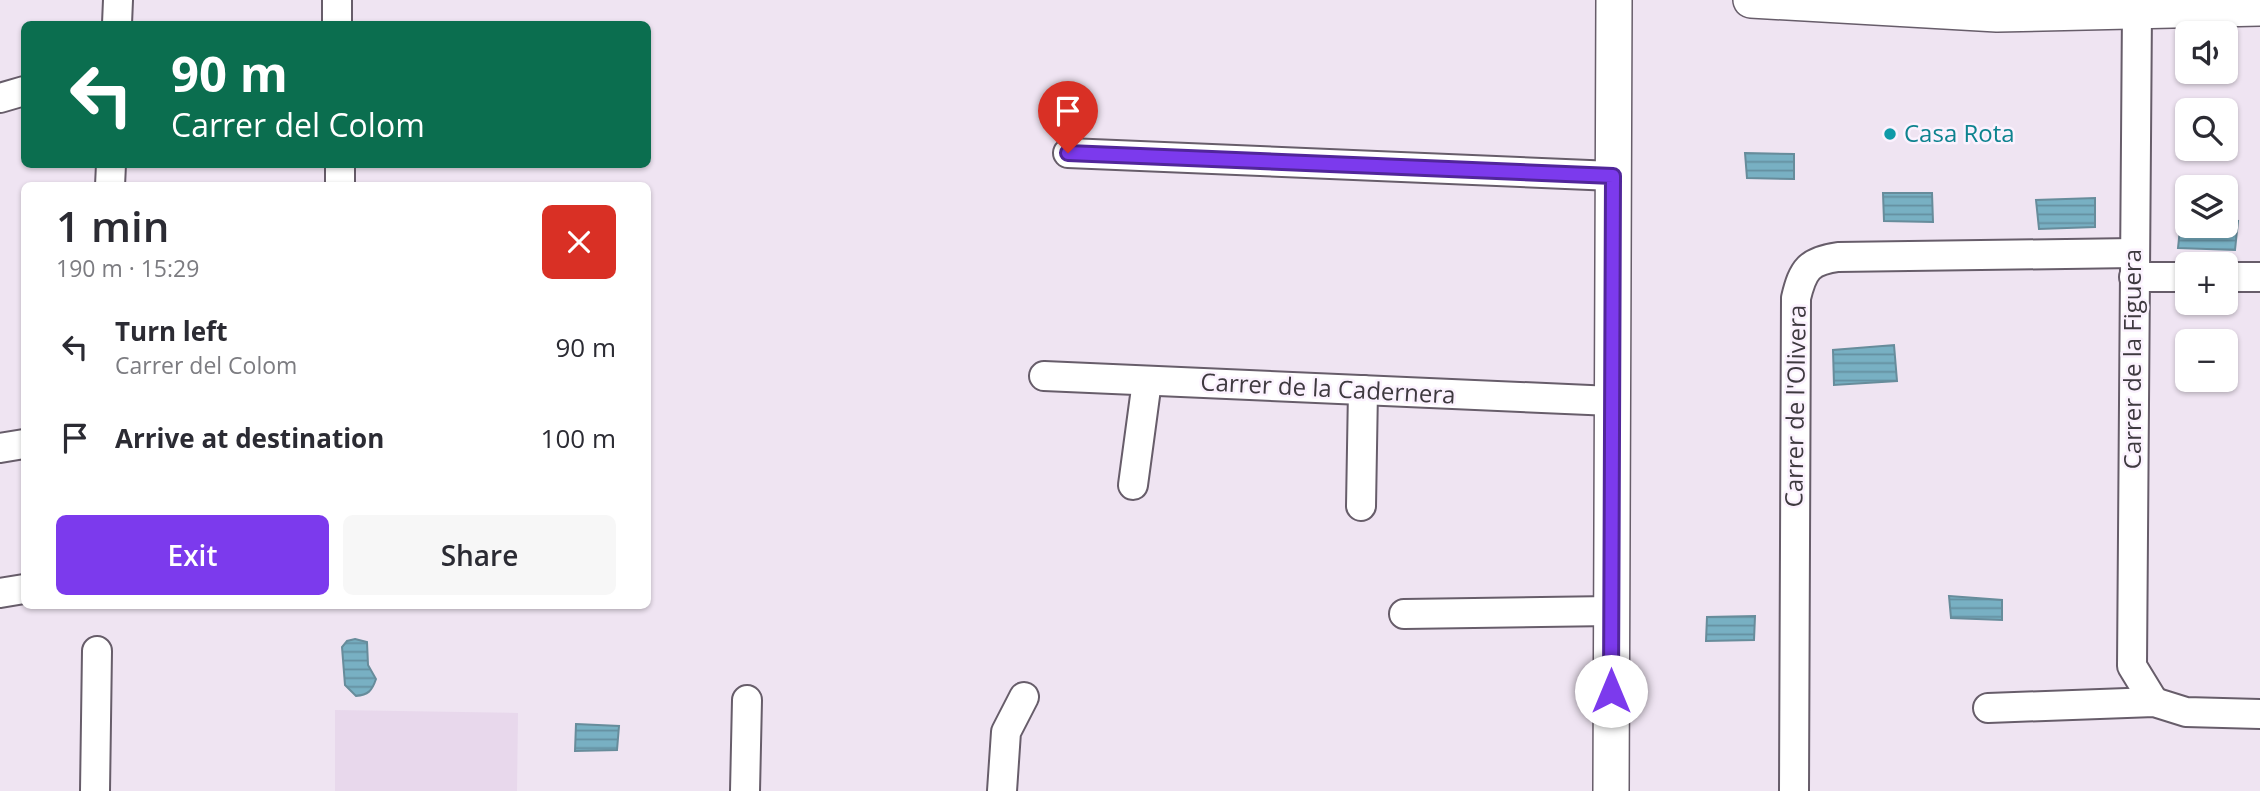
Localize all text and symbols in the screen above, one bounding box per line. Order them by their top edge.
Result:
map controls [2175,21,2238,392]
button: sound [2175,21,2238,84]
text: 90 m [171,40,288,106]
icon: left [56,49,147,140]
pin [1038,81,1098,153]
icon: arrive [1049,92,1087,130]
button: search [2175,98,2238,161]
text: Carrer del Colom [171,103,425,146]
place label: Casa Rota [1904,116,2015,149]
marker: Casa Rota [1882,126,1898,142]
button: layers [2175,175,2238,238]
text: 1 min [56,197,169,254]
button: close [542,205,616,279]
street label: Carrer de la Figuera [2115,249,2148,469]
text: 190 m · 15:29 [56,252,199,284]
button: + [2175,252,2238,315]
street label: Carrer de l'Olivera [1776,304,1813,508]
text: Turn left [115,313,227,349]
icon: left [56,328,94,366]
text: 90 m [555,329,616,365]
button: − [2175,329,2238,392]
text: Carrer del Colom [115,349,297,381]
street label: Carrer de la Cadernera [1200,364,1456,411]
icon: arrive [56,419,94,457]
text: Arrive at destination [115,420,384,456]
text: 100 m [541,420,616,456]
button: Exit [56,515,329,595]
button: Share [343,515,616,595]
position arrow [1574,654,1648,728]

